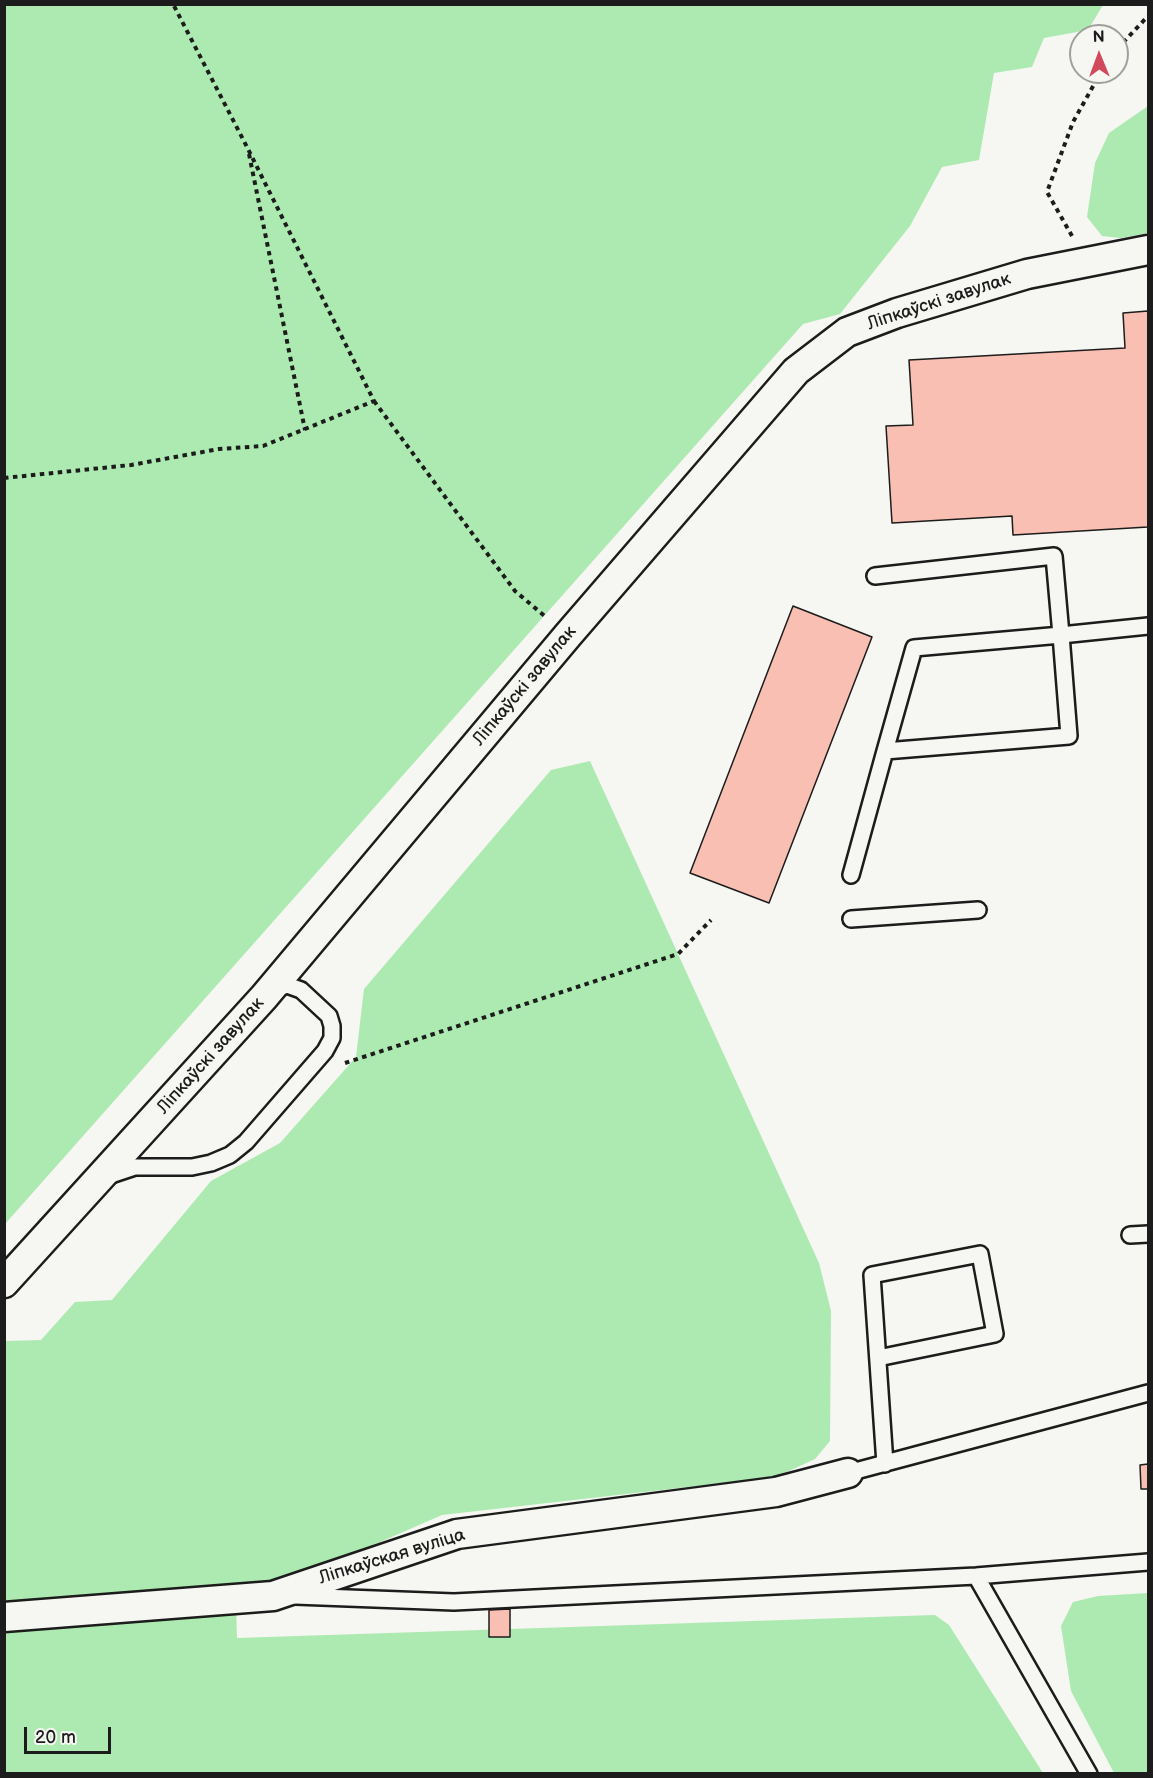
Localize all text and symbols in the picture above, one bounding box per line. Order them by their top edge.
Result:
north arrow [1069,24,1129,84]
text: N [1093,28,1105,47]
street label: Ліпкаўскі завулак [864,269,1014,335]
street label: Ліпкаўскі завулак [469,622,581,750]
street label: Ліпкаўскі завулак [153,993,269,1119]
street label: Ліпкаўская вуліца [316,1524,468,1590]
scale bar [27,1715,114,1753]
text: 20 m [35,1727,76,1748]

